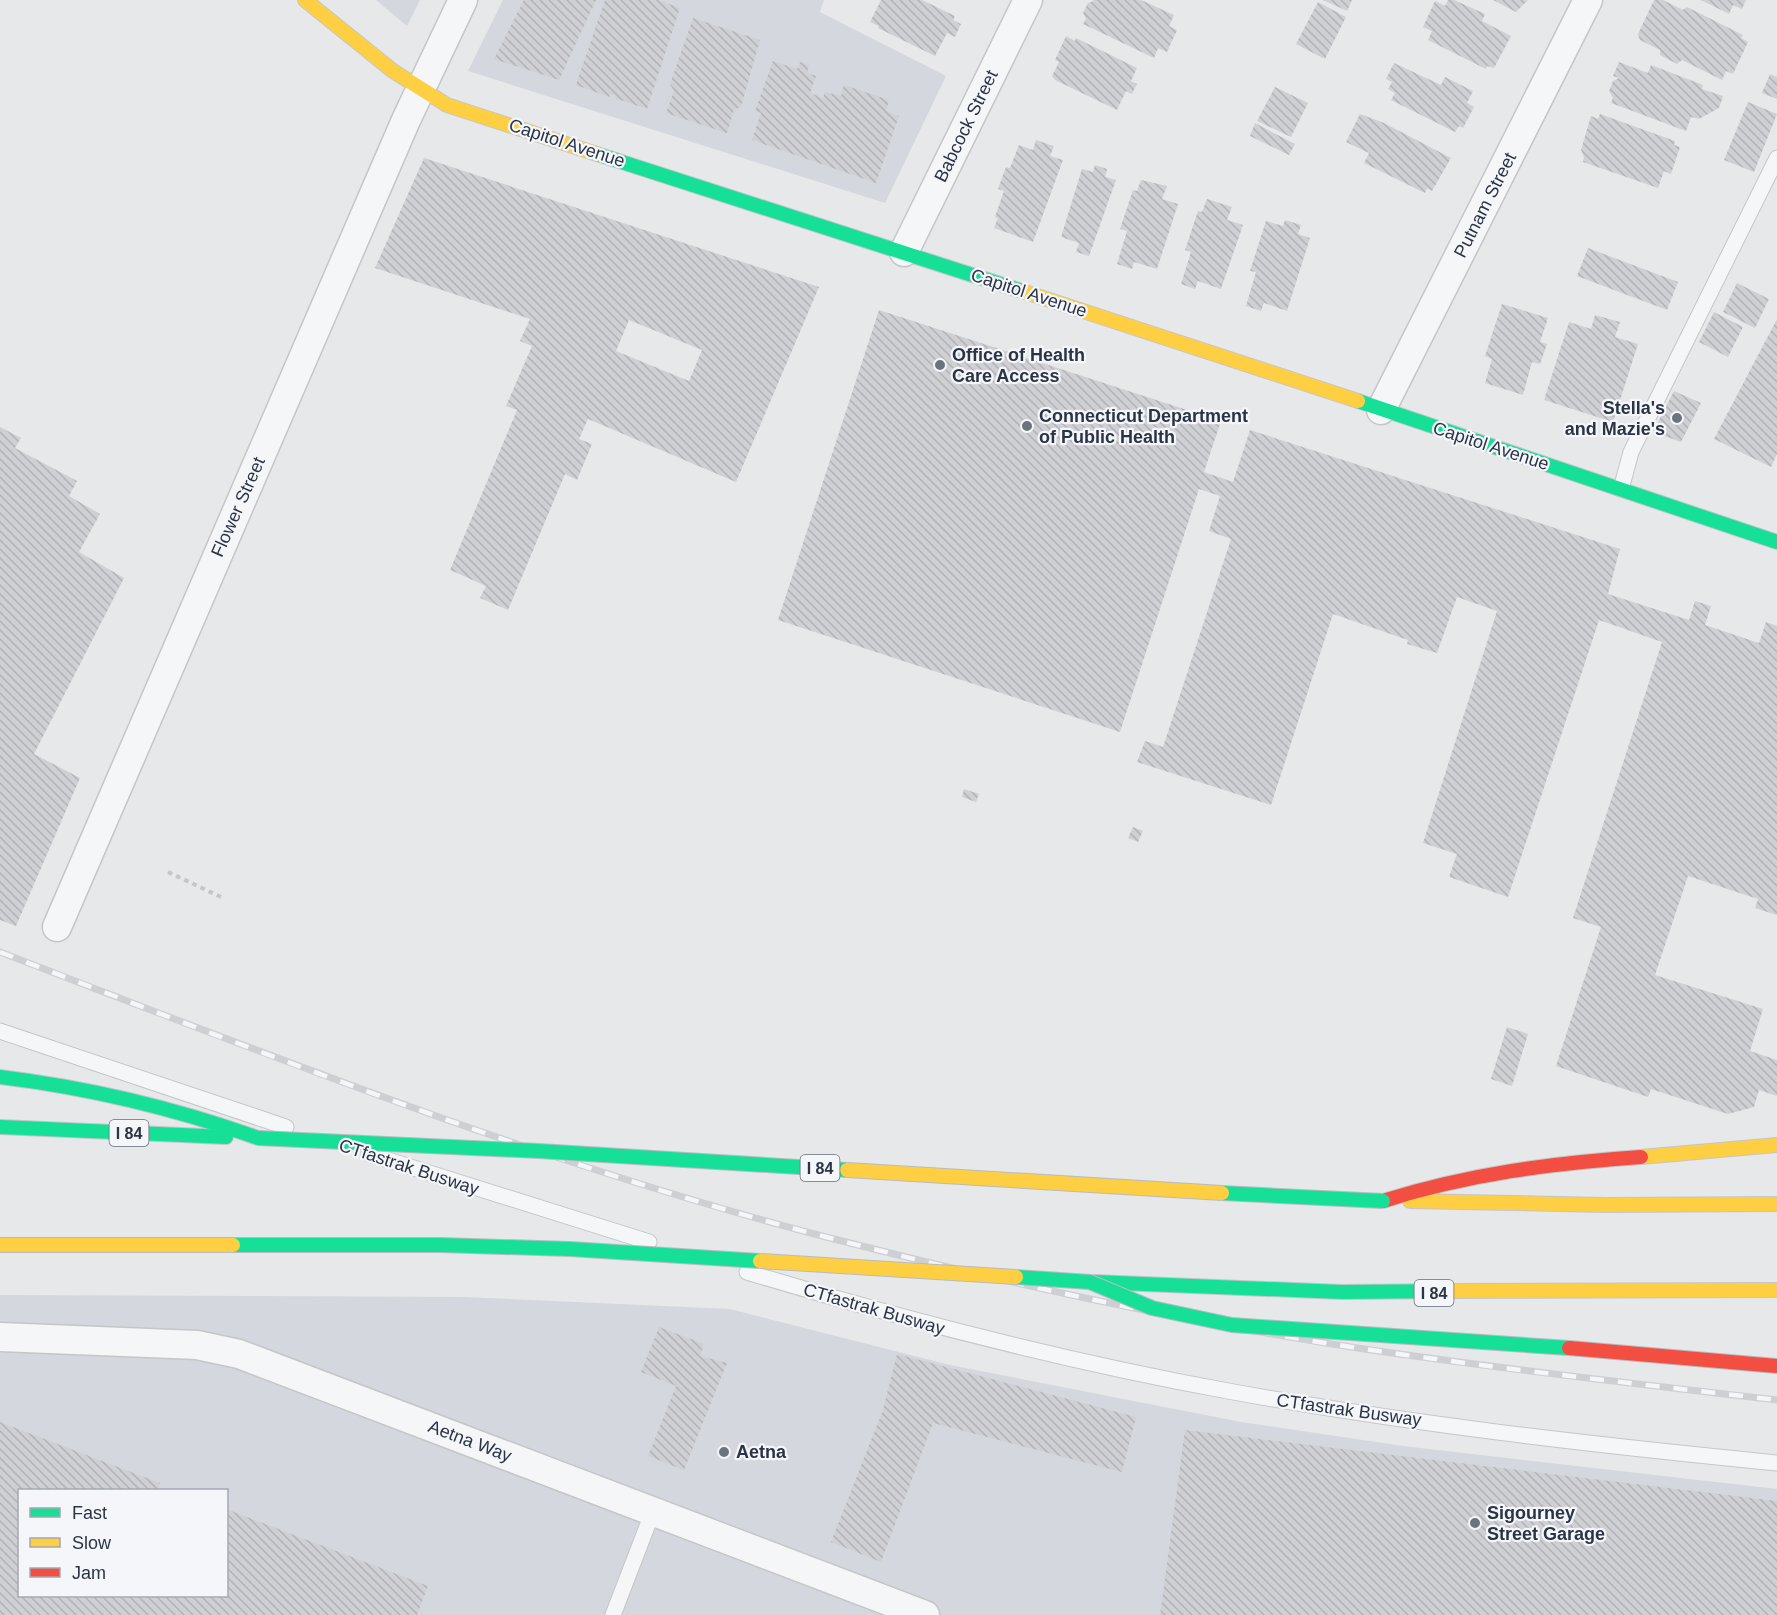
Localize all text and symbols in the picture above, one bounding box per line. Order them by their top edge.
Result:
street label: Babcock Street [930,67,1002,185]
street label: Capitol Avenue [506,115,628,171]
street label: Putnam Street [1450,149,1520,261]
street label: Capitol Avenue [968,265,1090,321]
place label: Office of Health Care Access [952,345,1085,386]
marker: Office of Health Care Access [933,358,947,372]
place label: Stella's and Mazie's [1565,398,1665,439]
place label: Connecticut Department of Public Health [1039,406,1248,447]
marker: Stella's and Mazie's [1670,411,1684,425]
street label: Capitol Avenue [1430,418,1552,474]
marker: Connecticut Department of Public Health [1020,419,1034,433]
street label: Flower Street [207,454,269,560]
road number: I 84 [110,1120,148,1146]
street label: CTfastrak Busway [336,1135,482,1199]
road number: I 84 [800,1155,840,1181]
street label: CTfastrak Busway [801,1279,947,1339]
road number: I 84 [1414,1280,1454,1306]
street label: CTfastrak Busway [1275,1390,1423,1430]
street label: Aetna Way [426,1416,514,1466]
place label: Aetna [736,1442,787,1462]
marker: Aetna [717,1445,731,1459]
legend [18,1489,228,1597]
text: Fast [72,1503,107,1523]
place label: Sigourney Street Garage [1487,1503,1605,1544]
marker: Sigourney Street Garage [1468,1516,1482,1530]
text: Slow [72,1533,112,1553]
text: Jam [72,1563,106,1583]

